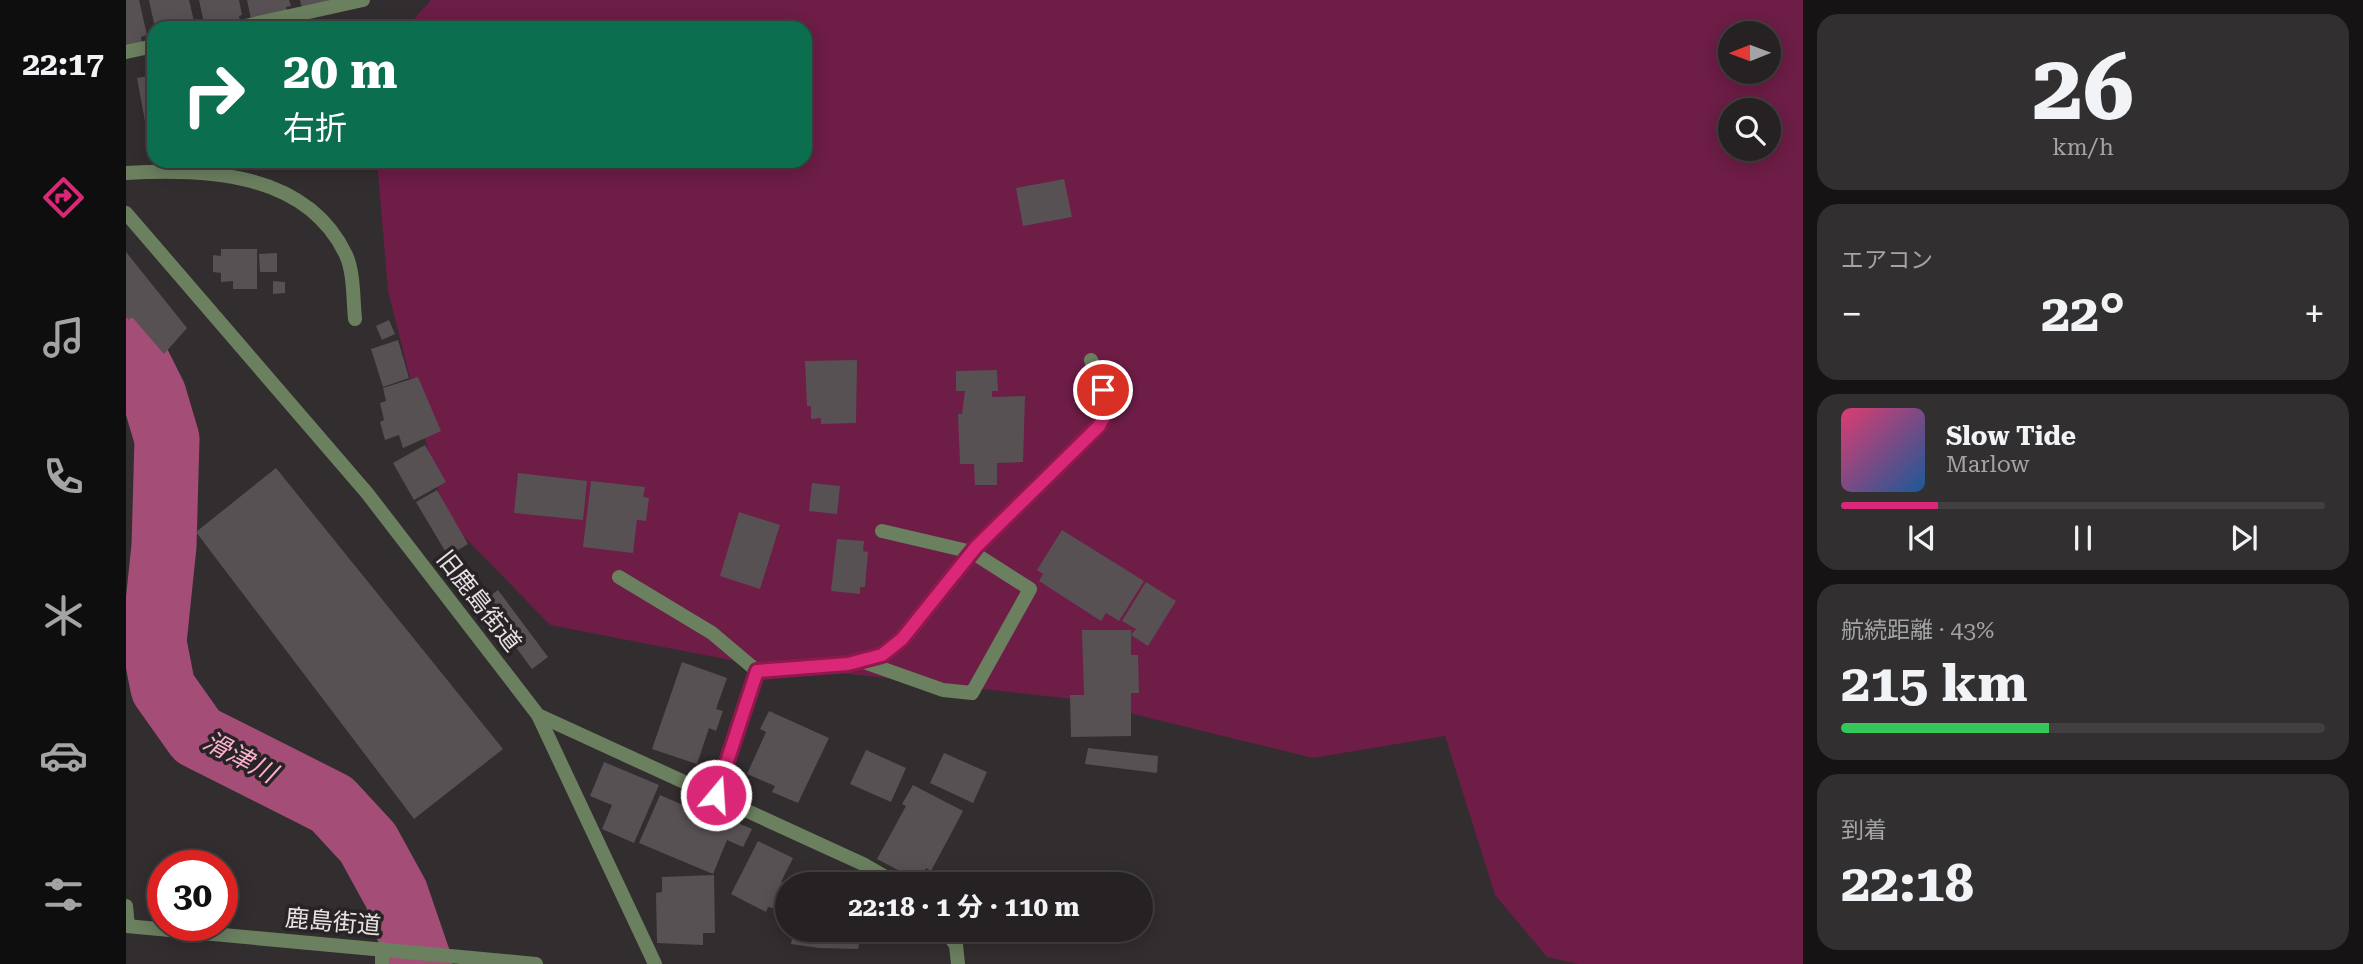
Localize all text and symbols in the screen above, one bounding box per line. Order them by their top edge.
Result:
north arrow [1718,21,1782,84]
map controls [1718,21,1781,161]
text: 26 [2032,35,2134,141]
text: 20 m [283,43,398,100]
text: 22:17 [22,45,104,83]
icon: right [168,49,259,140]
button: search [1718,98,1781,161]
text: 右折 [283,109,347,147]
text: km/h [2052,134,2114,161]
icon: directions [39,173,88,222]
text: エアコン [1841,247,1933,274]
text: 22° [2041,283,2125,344]
text: − [1841,292,1862,336]
text: + [2304,292,2325,336]
icon: music [39,313,88,362]
pin [1073,360,1133,420]
icon: arrive [1084,371,1122,409]
text: Slow Tide [1946,421,2076,451]
text: Marlow [1946,451,2029,478]
icon: phone [39,452,88,501]
icon: previous [1903,519,1941,557]
icon: pause [2064,519,2102,557]
icon: next [2225,519,2263,557]
street label: 旧鹿島街道 [431,545,527,657]
icon: climate [39,591,88,640]
text: 航続距離 · 43% [1841,617,1994,644]
text: 215 km [1841,653,2028,714]
water label: 滑津川 [199,725,284,790]
icon: car [39,731,88,780]
position arrow [679,758,753,832]
text: 到着 [1841,817,1887,844]
speed limit sign: 30 [147,850,238,941]
text: 22:18 [1841,853,1974,914]
icon: filters [39,870,88,919]
text: 22:18 · 1 分 · 110 m [848,892,1080,922]
street label: 鹿島街道 [284,904,382,940]

